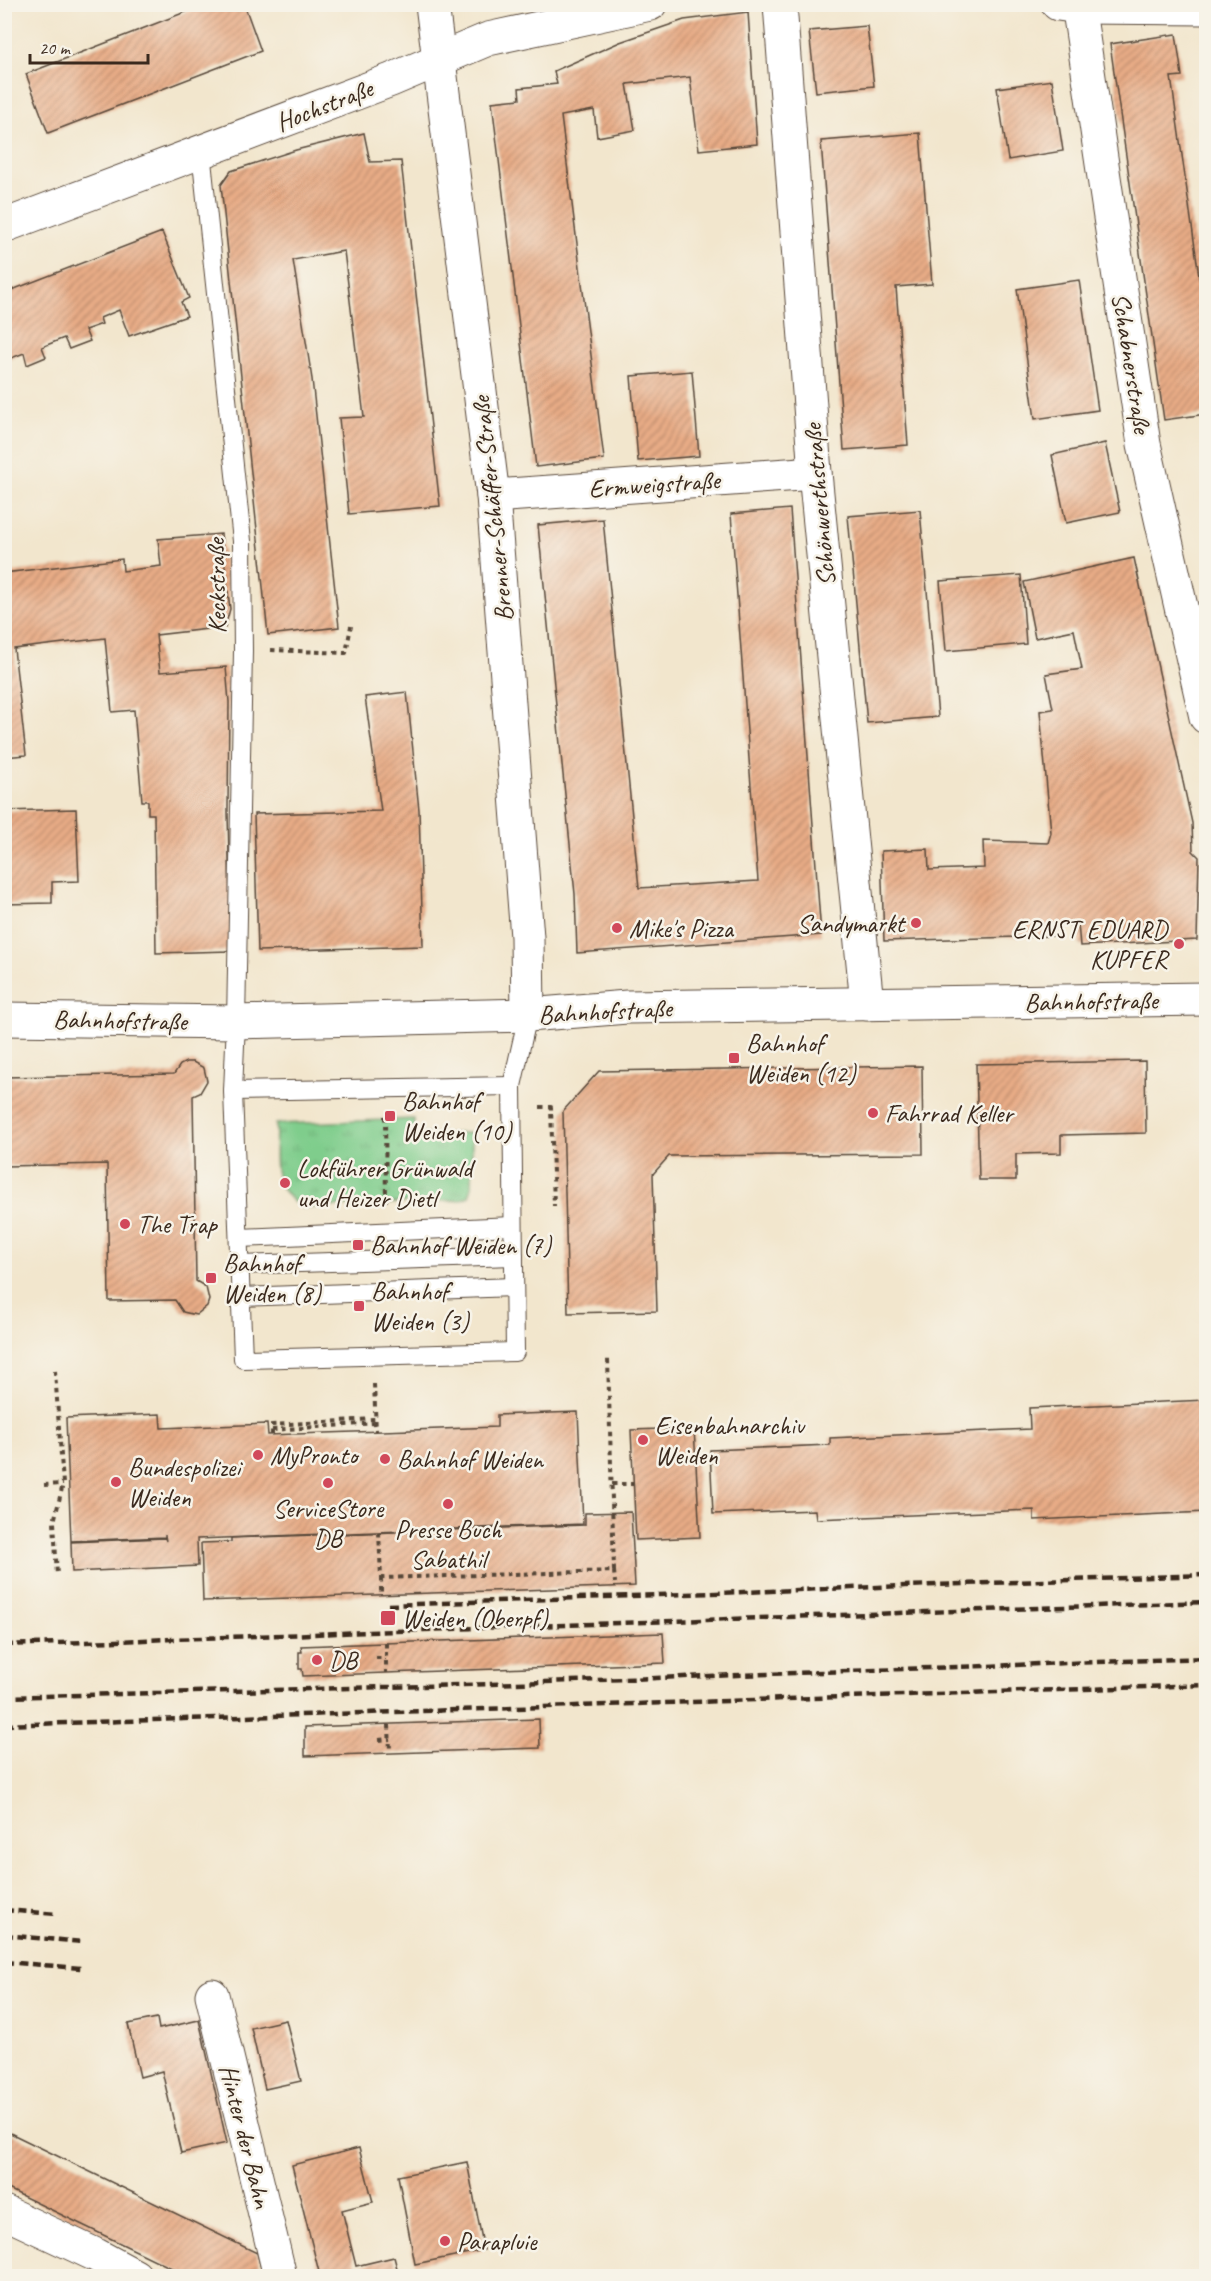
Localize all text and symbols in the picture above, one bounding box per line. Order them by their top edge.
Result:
scale bar [30,27,148,65]
text: 20 m [39,37,72,59]
street label: Hochstraße [271,71,380,139]
street label: Schabnerstraße [1104,291,1159,438]
street label: Brenner-Schäffer-Straße [464,392,521,623]
street label: Schönwerthstraße [796,420,843,587]
street label: Ermweigstraße [587,463,723,506]
street label: Keckstraße [199,536,234,634]
place label: Sandymarkt [797,907,906,940]
place label: Mike's Pizza [629,912,735,945]
place label: ERNST EDUARD KUPFER [1012,913,1170,976]
marker: Sandymarkt [909,916,923,930]
marker: Mike's Pizza [610,921,624,935]
marker: ERNST EDUARD KUPFER [1172,937,1186,951]
street label: Bahnhofstraße [1024,984,1161,1019]
street label: Bahnhofstraße [538,991,675,1031]
street label: Bahnhofstraße [53,1003,190,1038]
place label: Bahnhof Weiden (12) [746,1027,857,1090]
marker: Bahnhof Weiden (12) [727,1051,741,1065]
place label: Bahnhof Weiden (10) [402,1085,513,1148]
place label: Fahrrad Keller [885,1097,1015,1130]
marker: Fahrrad Keller [866,1106,880,1120]
marker: Bahnhof Weiden (10) [383,1109,397,1123]
place label: Lokführer Grünwald und Heizer Dietl [297,1152,476,1215]
marker: Lokführer Grünwald und Heizer Dietl [278,1176,292,1190]
place label: The Trap [137,1208,219,1241]
marker: The Trap [118,1217,132,1231]
place label: Bahnhof Weiden (7) [370,1229,552,1262]
marker: Bahnhof Weiden (7) [351,1238,365,1252]
place label: Bahnhof Weiden (8) [223,1247,322,1310]
marker: Bahnhof Weiden (8) [204,1271,218,1285]
place label: Bahnhof Weiden (3) [371,1275,470,1338]
marker: Bahnhof Weiden (3) [352,1299,366,1313]
place label: Eisenbahnarchiv Weiden [655,1409,806,1472]
marker: Eisenbahnarchiv Weiden [636,1433,650,1447]
place label: MyPronto [270,1439,360,1472]
place label: Bahnhof Weiden [397,1443,544,1476]
marker: MyPronto [251,1448,265,1462]
place label: Bundespolizei Weiden [128,1451,243,1514]
marker: Bahnhof Weiden [378,1452,392,1466]
marker: Bundespolizei Weiden [109,1475,123,1489]
marker: ServiceStore DB [321,1476,335,1490]
place label: ServiceStore DB [273,1492,385,1555]
marker: Presse Buch Sabathil [441,1497,455,1511]
place label: Presse Buch Sabathil [395,1513,502,1576]
place label: Weiden (Oberpf) [402,1602,549,1635]
marker: Weiden (Oberpf) [379,1609,397,1627]
place label: DB [329,1644,359,1677]
marker: DB [310,1653,324,1667]
street label: Hinter der Bahn [212,2061,280,2213]
place label: Parapluie [457,2225,538,2258]
marker: Parapluie [438,2234,452,2248]

